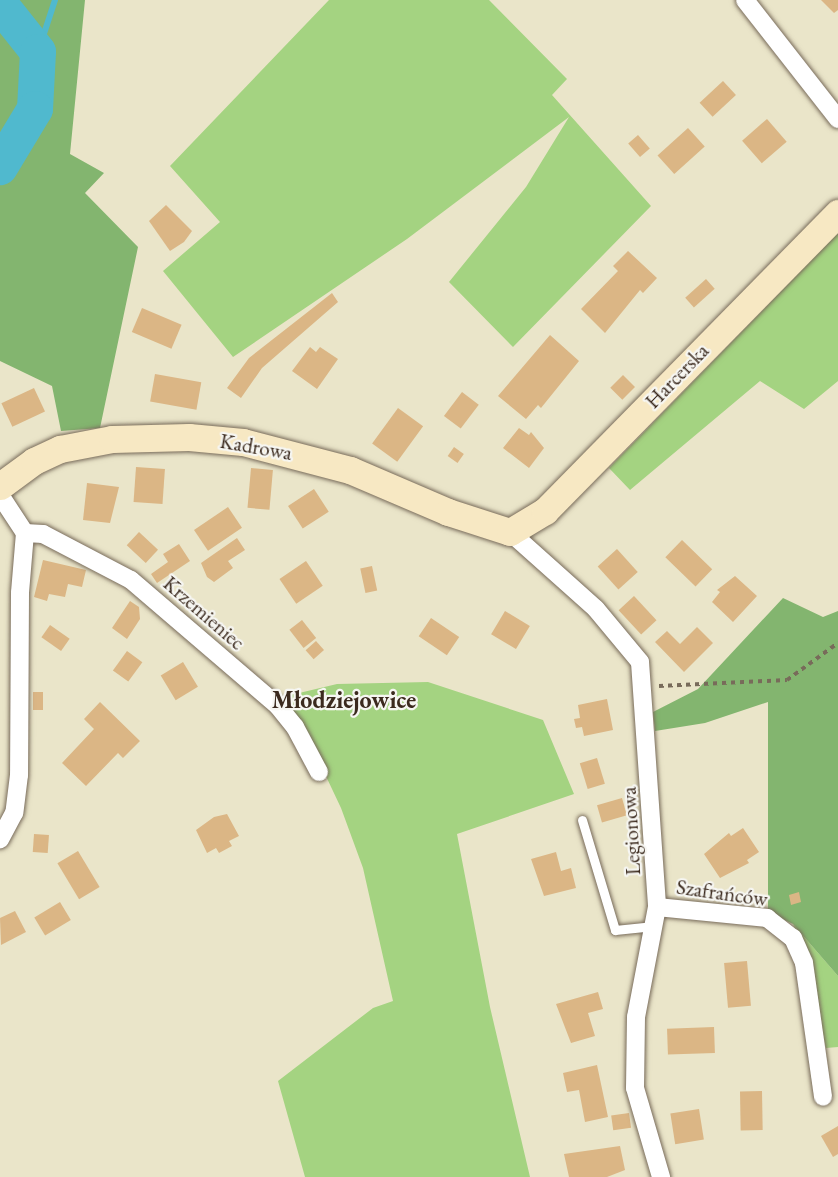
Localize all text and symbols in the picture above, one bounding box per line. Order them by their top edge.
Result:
street label: Harcerska [640,338,714,414]
street label: Kadrowa [218,428,294,466]
street label: Krzemieniec [158,571,250,655]
district label: Młodziejowice [272,686,416,714]
street label: Legionowa [616,786,646,876]
street label: Szafrańców [675,874,769,912]

